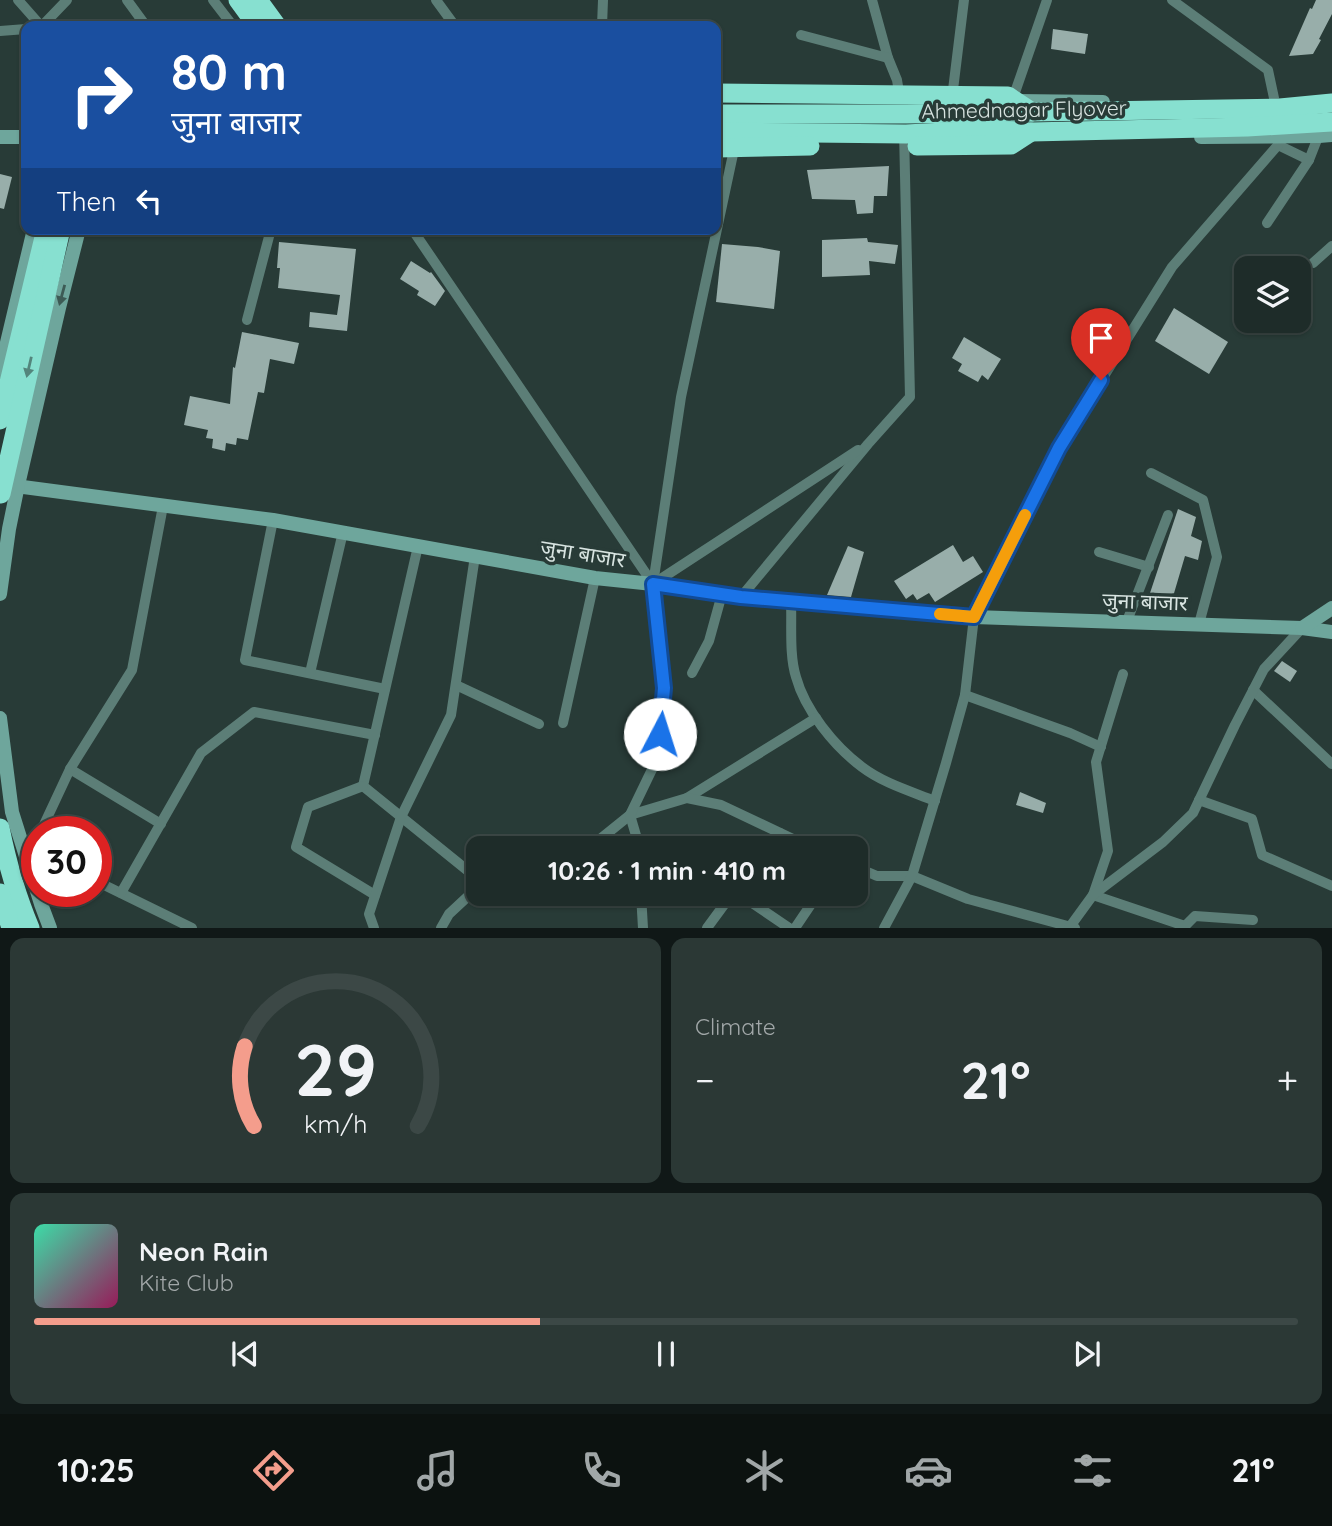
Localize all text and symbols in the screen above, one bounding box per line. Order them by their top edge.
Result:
text: 80 m [171,41,287,102]
icon: right [56,49,147,140]
street label: Ahmednagar Flyover [921,94,1127,124]
text: जुना बाजार [171,102,301,142]
icon: left [130,182,168,220]
text: Then [56,185,116,218]
map controls [1234,256,1311,333]
button: layers [1234,256,1311,333]
one-way arrow [56,284,67,306]
pin [1071,308,1131,380]
icon: arrive [1082,319,1120,357]
one-way arrow [24,357,35,379]
street label: जुना बाजार [539,533,628,574]
street label: जुना बाजार [1102,587,1189,616]
position arrow [623,697,697,771]
speed limit sign: 30 [21,816,112,907]
text: 10:26 · 1 min · 410 m [548,854,786,887]
text: Climate [695,1012,776,1041]
text: 29 [294,1024,377,1115]
text: 21° [961,1047,1031,1112]
text: − [695,1056,715,1104]
text: + [1277,1056,1298,1104]
text: km/h [304,1108,367,1139]
text: Neon Rain [139,1235,268,1268]
text: Kite Club [139,1268,234,1297]
icon: previous [226,1335,264,1373]
icon: pause [647,1335,685,1373]
icon: next [1068,1335,1106,1373]
icon: directions [249,1446,298,1495]
icon: music [413,1446,462,1495]
icon: phone [577,1446,626,1495]
icon: climate [740,1446,789,1495]
icon: car [904,1446,953,1495]
icon: filters [1068,1446,1117,1495]
text: 10:25 [57,1450,135,1490]
text: 21° [1231,1450,1275,1490]

